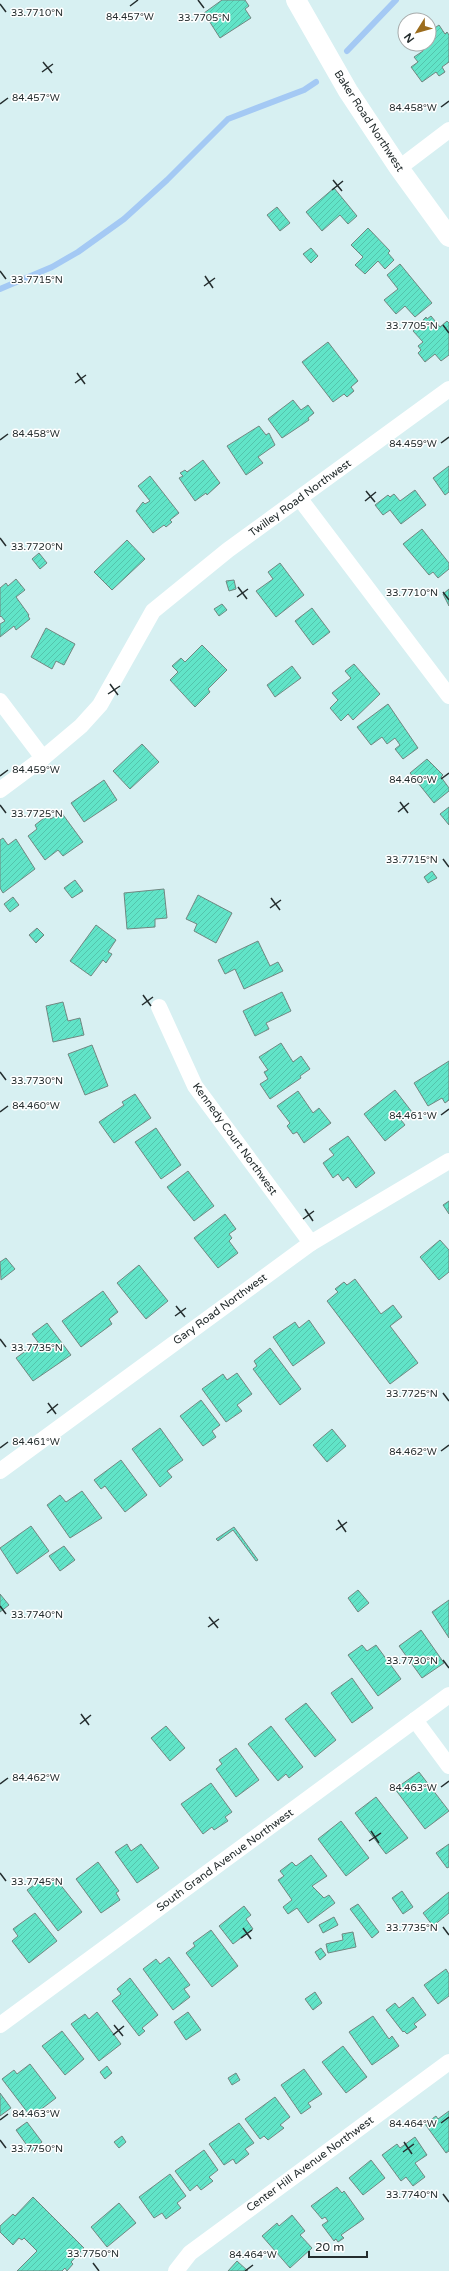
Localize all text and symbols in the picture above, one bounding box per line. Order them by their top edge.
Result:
text: 33.7710°N [11,7,63,19]
text: 84.457°W [106,11,154,23]
text: 33.7705°N [178,12,230,24]
north arrow [397,12,437,52]
text: N [402,30,417,45]
street label: Baker Road Northwest [331,68,407,174]
text: 84.457°W [12,92,60,104]
text: 84.458°W [389,102,437,114]
text: 33.7715°N [11,274,63,286]
text: 33.7705°N [386,320,438,332]
text: 84.458°W [12,428,60,440]
text: 84.459°W [389,438,437,450]
street label: Twilley Road Northwest [246,457,354,539]
text: 33.7720°N [11,541,63,553]
text: 33.7710°N [386,587,438,599]
text: 84.459°W [12,764,60,776]
text: 84.460°W [389,774,437,786]
text: 33.7725°N [11,808,63,820]
text: 33.7715°N [386,854,438,866]
text: 33.7730°N [11,1075,63,1087]
street label: Kennedy Court Northwest [190,1080,280,1198]
text: 84.460°W [12,1100,60,1112]
text: 84.461°W [389,1110,437,1122]
street label: Gary Road Northwest [171,1271,269,1347]
text: 33.7735°N [11,1342,63,1354]
text: 33.7725°N [386,1388,438,1400]
text: 84.461°W [12,1436,60,1448]
text: 84.462°W [389,1446,437,1458]
text: 33.7740°N [11,1609,63,1621]
text: 33.7730°N [386,1655,438,1667]
text: 84.462°W [12,1772,60,1784]
text: 84.463°W [389,1782,437,1794]
street label: South Grand Avenue Northwest [154,1806,296,1914]
text: 33.7745°N [11,1876,63,1888]
text: 33.7735°N [386,1922,438,1934]
text: 84.463°W [12,2108,60,2120]
street label: Center Hill Avenue Northwest [244,2114,376,2214]
text: 84.464°W [389,2118,437,2130]
text: 33.7750°N [11,2143,63,2155]
text: 33.7740°N [386,2189,438,2201]
scale bar [309,2233,367,2259]
text: 20 m [315,2240,344,2254]
text: 33.7750°N [67,2248,119,2260]
text: 84.464°W [229,2249,277,2261]

